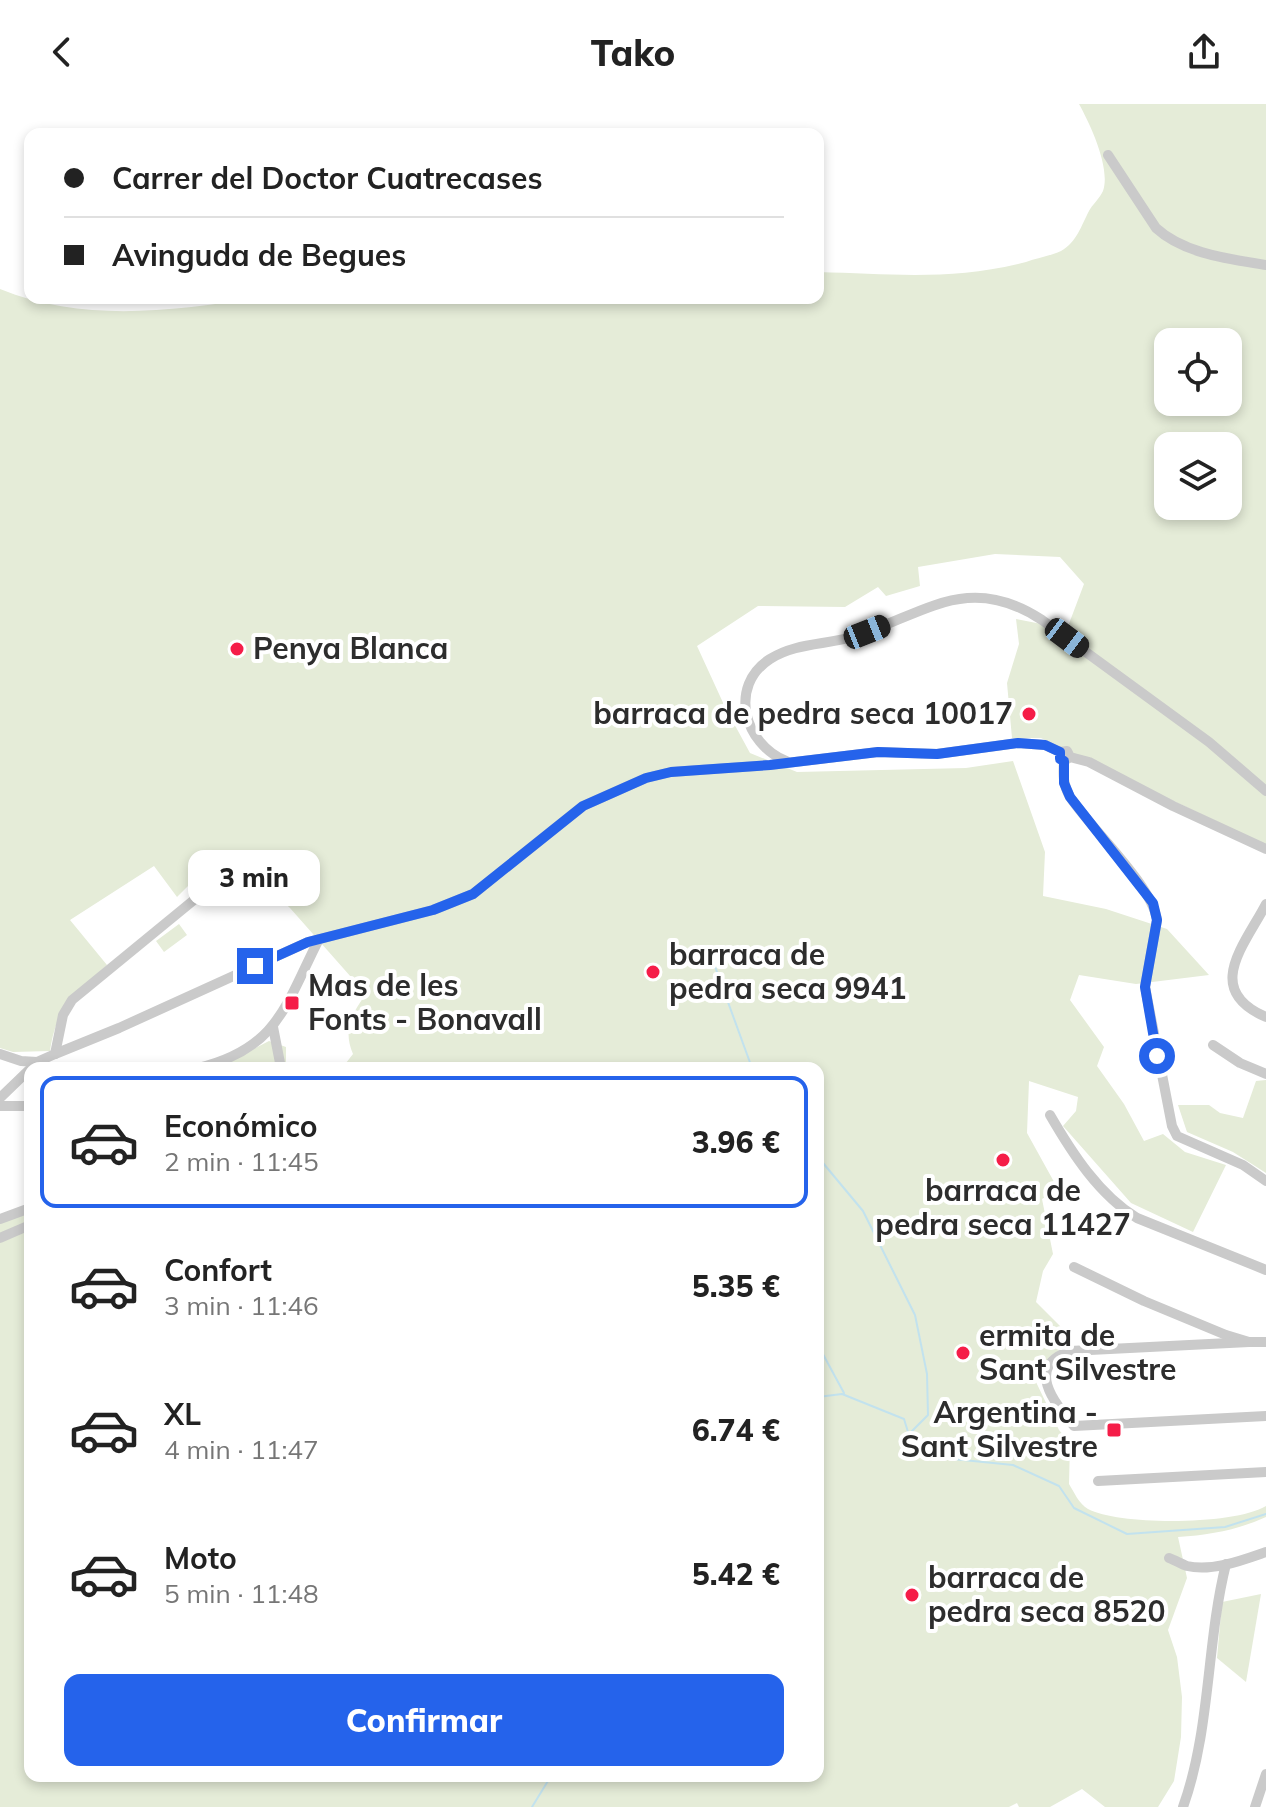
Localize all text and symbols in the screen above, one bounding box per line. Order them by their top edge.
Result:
icon: back [40,30,84,74]
text: Tako [591,30,675,75]
icon: share [1182,30,1226,74]
text: Carrer del Doctor Cuatrecases [112,159,542,197]
text: Avinguda de Begues [112,236,406,274]
map controls [1154,328,1242,520]
button: locate [1154,328,1242,416]
button: layers [1154,432,1242,520]
car [840,612,894,652]
car [1041,614,1093,662]
place label: Penya Blanca [253,629,448,667]
marker: Penya Blanca [228,640,246,658]
place label: barraca de pedra seca 10017 [593,694,1013,732]
marker: barraca de pedra seca 10017 [1020,705,1038,723]
callout: 3 min [189,850,321,906]
text: 3 min [219,861,289,894]
place label: barraca de pedra seca 9941 [669,935,906,1007]
route end [237,948,273,984]
marker: barraca de pedra seca 9941 [644,963,662,981]
place label: Mas de les Fonts - Bonavall [308,966,542,1038]
marker: Mas de les Fonts - Bonavall [283,994,301,1012]
route start [1139,1038,1175,1074]
icon: car [68,1106,140,1178]
text: Económico [164,1107,318,1145]
text: 3.96 € [692,1123,780,1161]
text: 2 min · 11:45 [164,1145,319,1178]
marker: barraca de pedra seca 11427 [994,1151,1012,1169]
place label: barraca de pedra seca 11427 [875,1171,1131,1243]
icon: car [68,1250,140,1322]
text: Confort [164,1251,272,1289]
text: 5.35 € [692,1267,780,1305]
text: 3 min · 11:46 [164,1289,319,1322]
place label: ermita de Sant Silvestre [979,1316,1176,1388]
marker: ermita de Sant Silvestre [954,1344,972,1362]
place label: Argentina - Sant Silvestre [901,1393,1098,1465]
icon: car [68,1394,140,1466]
text: XL [164,1395,201,1433]
text: 6.74 € [692,1411,780,1449]
marker: Argentina - Sant Silvestre [1105,1421,1123,1439]
text: 4 min · 11:47 [164,1433,319,1466]
icon: car [68,1538,140,1610]
text: Moto [164,1539,237,1577]
text: 5.42 € [692,1555,780,1593]
place label: barraca de pedra seca 8520 [928,1558,1165,1630]
text: 5 min · 11:48 [164,1577,319,1610]
marker: barraca de pedra seca 8520 [903,1586,921,1604]
button: Confirmar [64,1674,784,1766]

